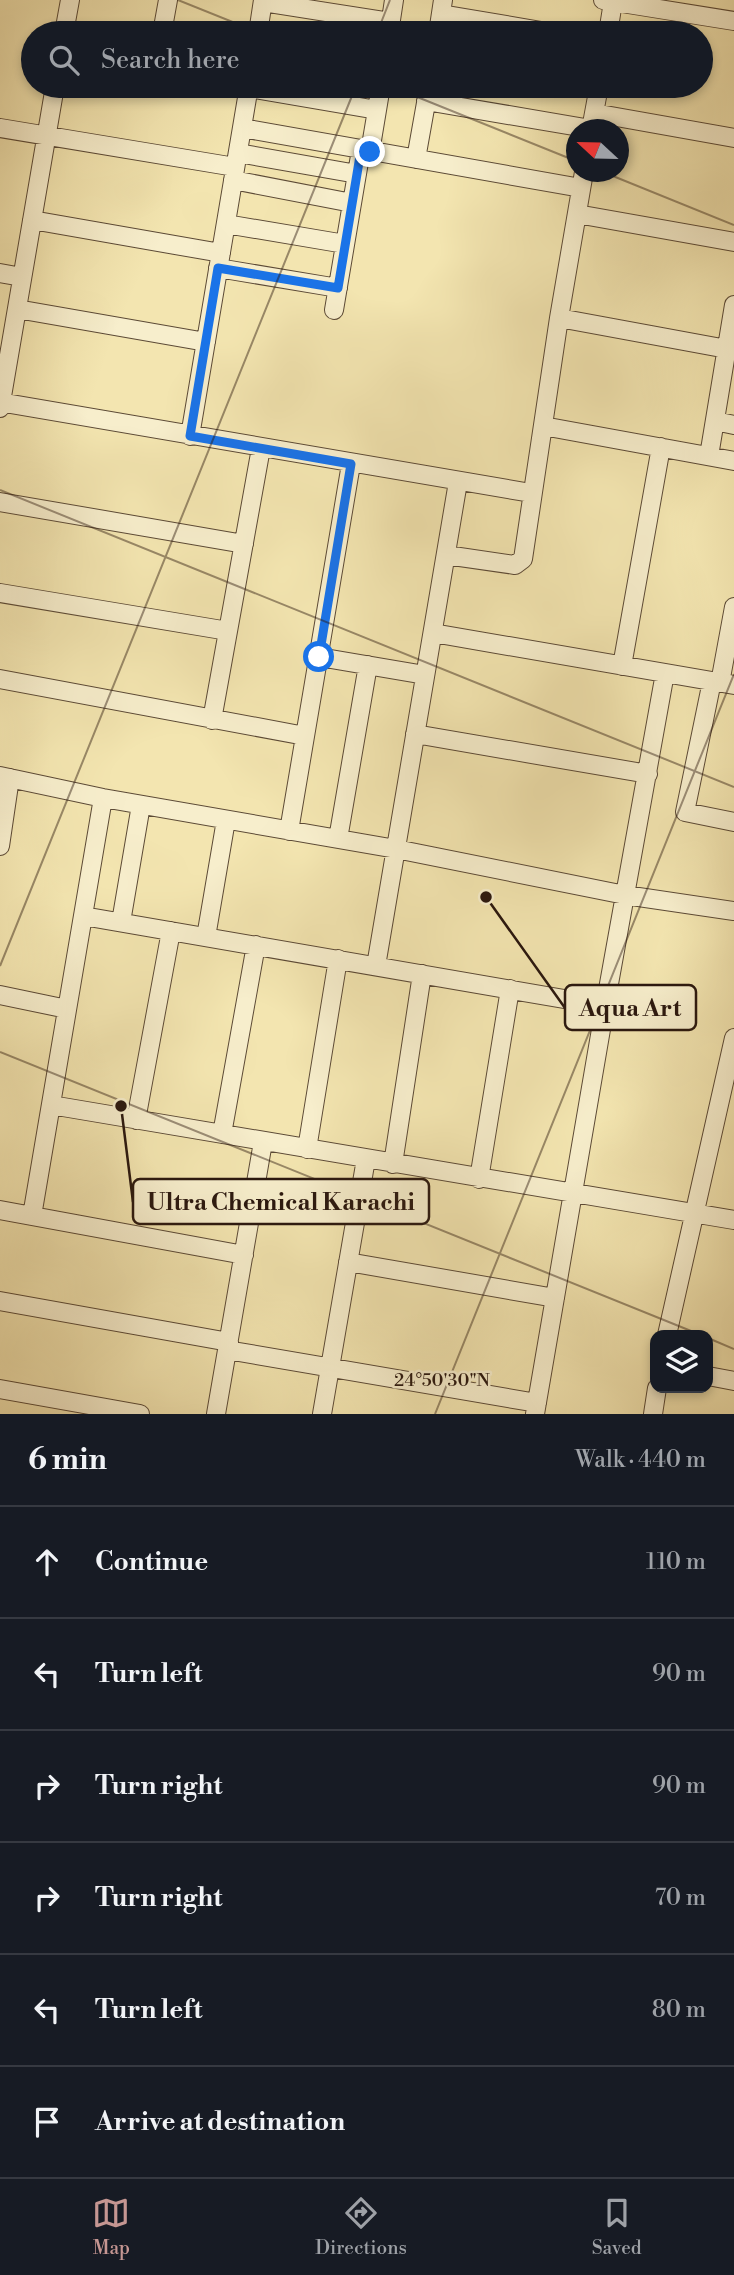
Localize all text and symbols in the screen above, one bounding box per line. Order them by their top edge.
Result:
search box [21,21,713,98]
icon: search [45,41,83,79]
text: Search here [101,44,240,76]
north arrow [566,119,629,182]
route end [354,136,385,167]
route start [303,641,334,672]
callout: Aqua Art [565,985,696,1030]
text: Aqua Art [578,994,682,1024]
callout: Ultra Chemical Karachi [133,1179,429,1224]
text: Ultra Chemical Karachi [147,1188,415,1218]
map controls [650,1330,713,1393]
button: layers [650,1330,713,1393]
text: 24°50'30"N [394,1369,491,1392]
text: 6 min [28,1441,107,1479]
text: Walk · 440 m [575,1446,706,1474]
icon: ahead [28,1543,66,1581]
text: Continue [95,1546,208,1578]
text: 110 m [646,1548,706,1576]
icon: left [28,1655,66,1693]
text: Turn left [95,1658,203,1690]
text: 90 m [652,1660,706,1688]
icon: right [28,1767,66,1805]
text: Turn right [95,1770,223,1802]
text: 90 m [652,1772,706,1800]
icon: right [28,1879,66,1917]
text: Turn right [95,1882,223,1914]
text: 70 m [655,1884,706,1912]
icon: left [28,1991,66,2029]
text: Turn left [95,1994,203,2026]
text: 80 m [652,1996,706,2024]
icon: arrive [28,2103,66,2141]
text: Arrive at destination [95,2106,345,2138]
tab: Map [92,2194,130,2260]
tab: Directions [315,2194,407,2260]
tab: Saved [592,2194,642,2260]

